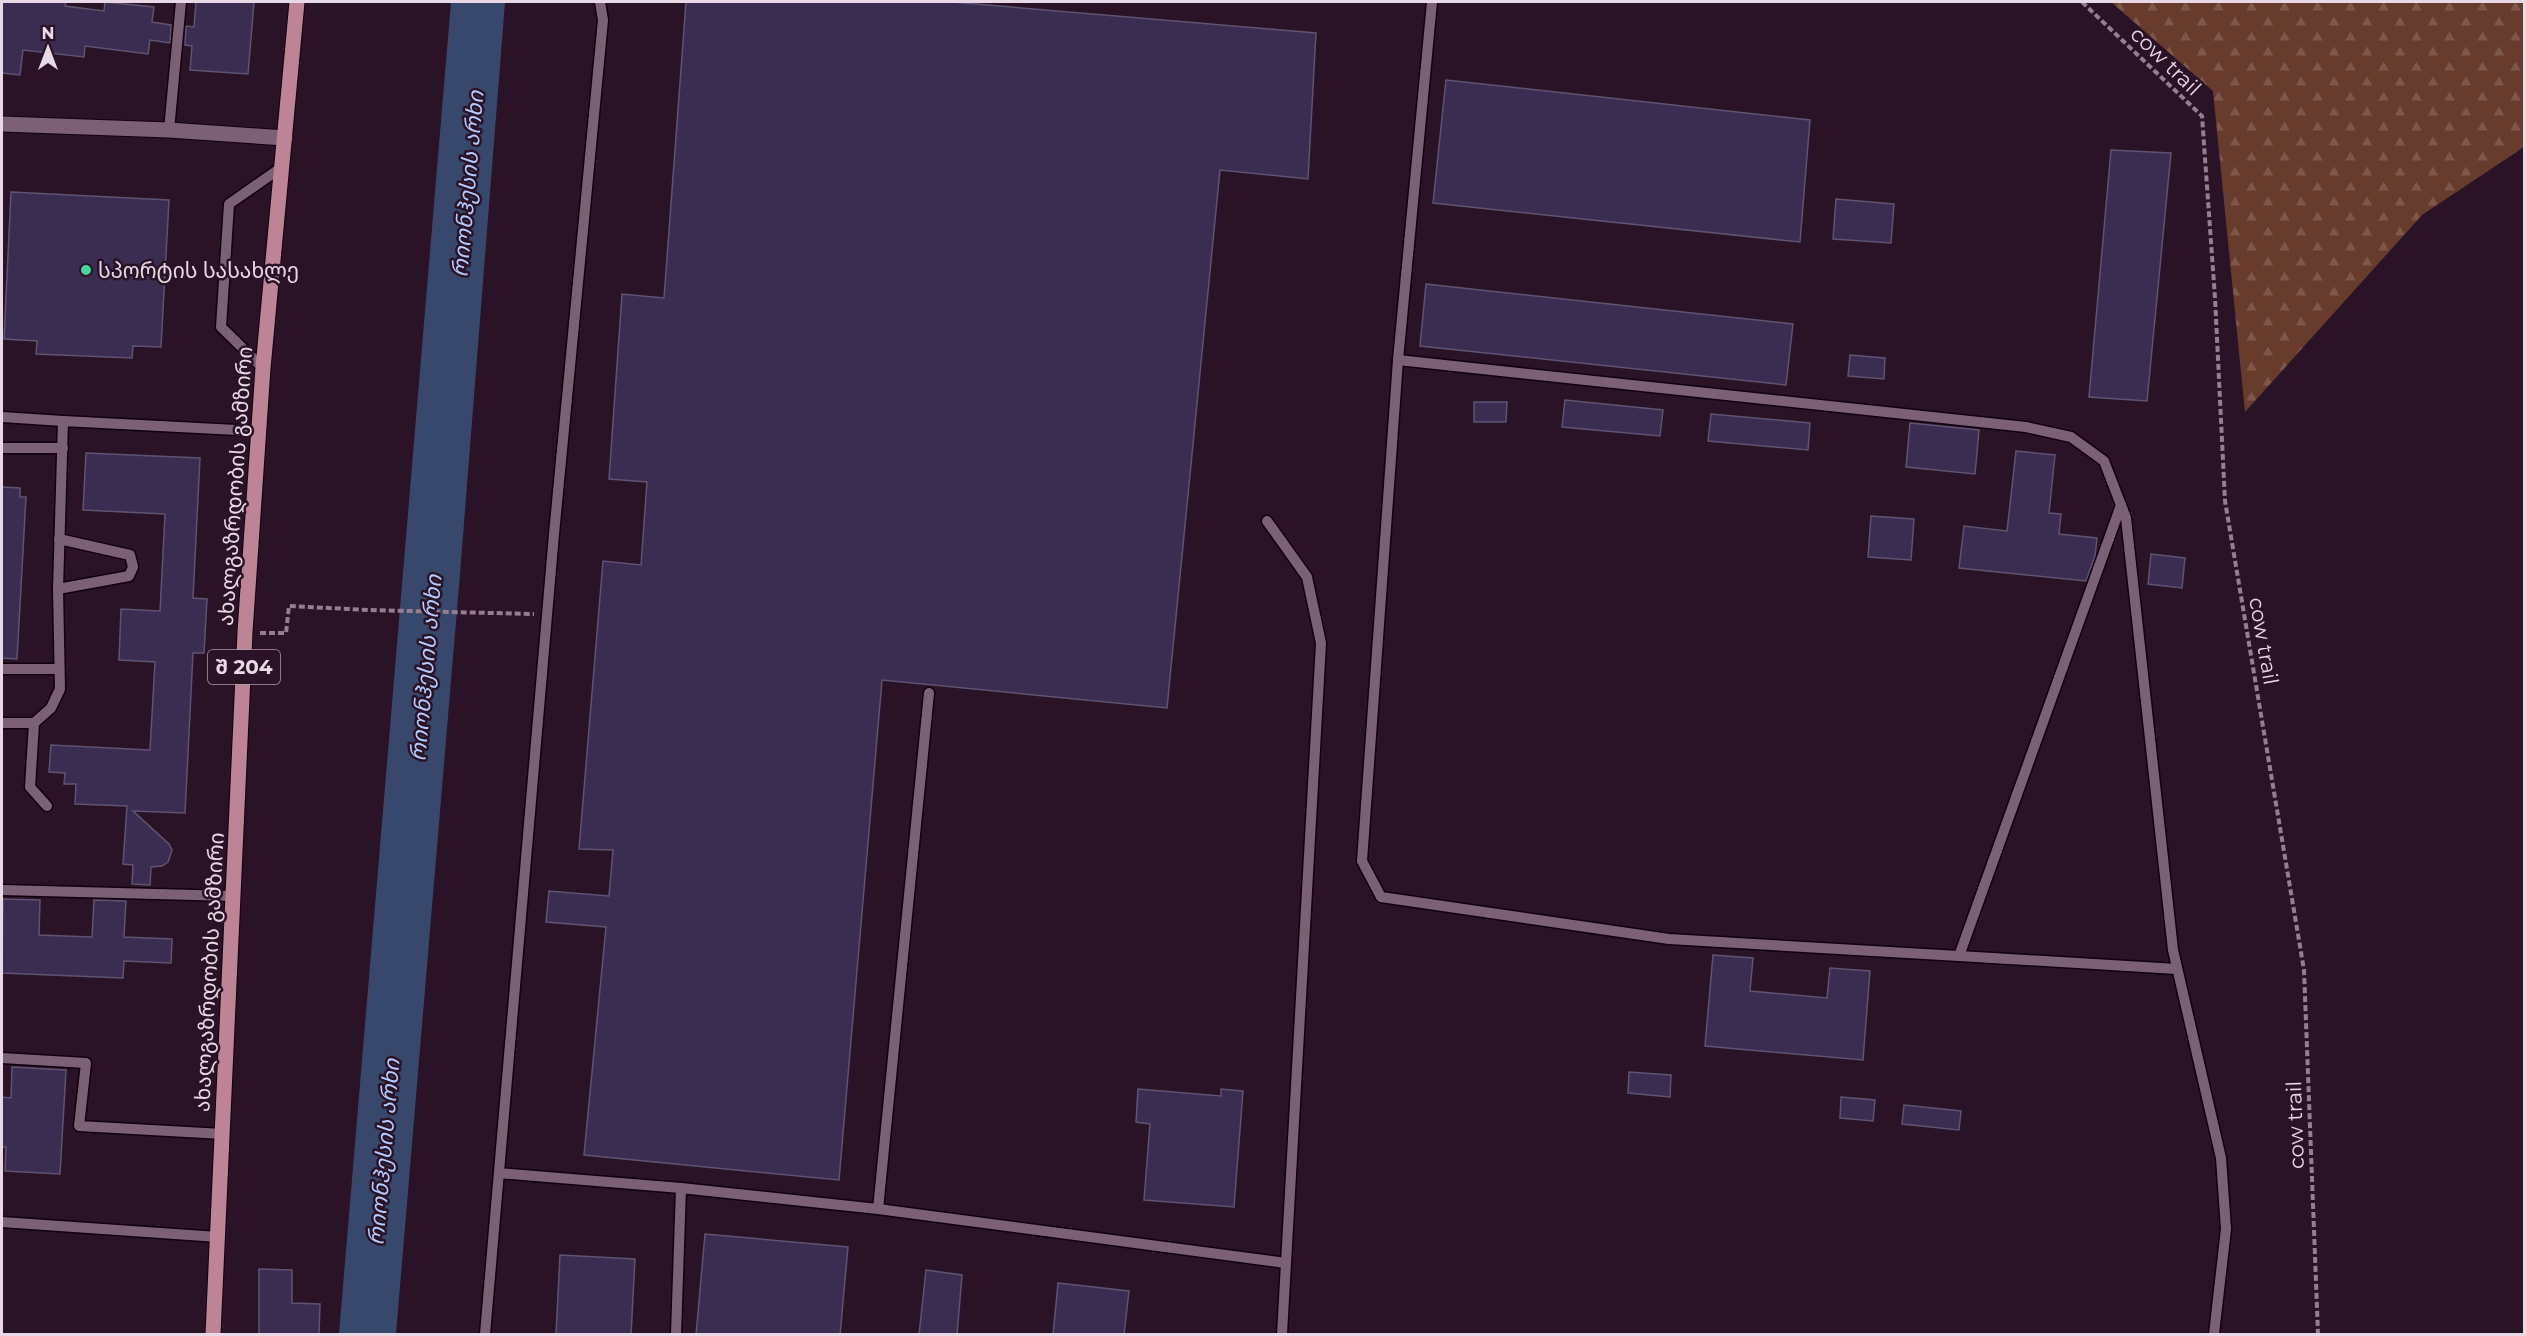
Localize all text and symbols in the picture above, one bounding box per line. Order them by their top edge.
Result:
north arrow [18,18,78,78]
street label: cow trail [2126,21,2206,101]
text: N [42,24,54,43]
water label: რიონჰესის არხი [446,88,490,278]
place label: სპორტის სასახლე [98,258,299,284]
marker: სპორტის სასახლე [79,263,93,277]
street label: ახალგაზრდობის გამზირი [213,346,258,627]
water label: რიონჰესის არხი [404,572,448,762]
street label: cow trail [2244,595,2284,687]
road number: შ 204 [208,650,280,684]
street label: ახალგაზრდობის გამზირი [189,832,230,1112]
water label: რიონჰესის არხი [362,1056,406,1246]
street label: cow trail [2281,1080,2309,1170]

